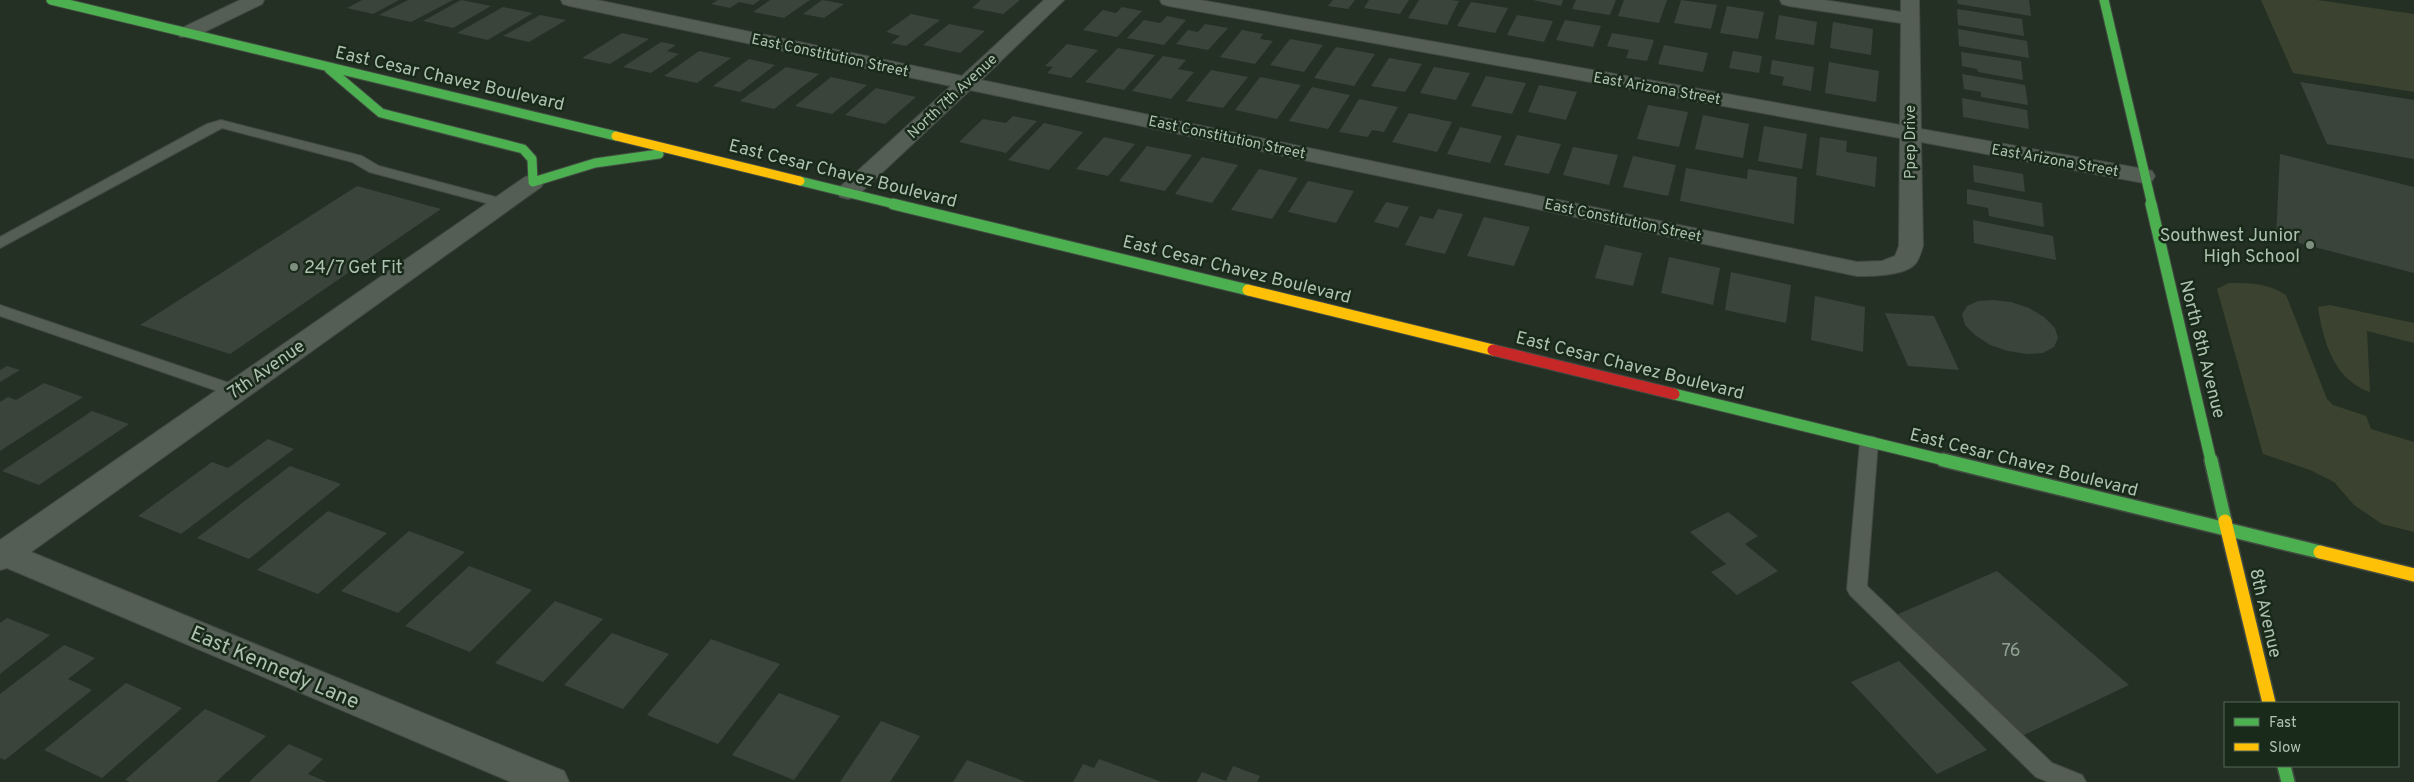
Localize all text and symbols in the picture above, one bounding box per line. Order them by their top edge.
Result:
street label: East Constitution Street [749,31,910,82]
street label: East Cesar Chavez Boulevard [333,42,567,117]
street label: North 7th Avenue [904,51,1002,144]
street label: East Arizona Street [1592,69,1722,110]
street label: Ppep Drive [1902,105,1921,179]
street label: East Constitution Street [1146,113,1307,164]
street label: East Cesar Chavez Boulevard [726,135,959,214]
street label: East Arizona Street [1990,141,2120,182]
street label: East Constitution Street [1542,196,1703,247]
place label: Southwest Junior High School [2160,225,2300,269]
street label: East Cesar Chavez Boulevard [1120,231,1353,310]
marker: Southwest Junior High School [2304,239,2316,251]
place label: 24/7 Get Fit [304,257,403,280]
marker: 24/7 Get Fit [288,261,300,273]
street label: North 8th Avenue [2173,278,2230,421]
street label: East Cesar Chavez Boulevard [1513,327,1746,406]
street label: 7th Avenue [224,335,310,405]
street label: East Cesar Chavez Boulevard [1907,424,2140,503]
street label: 8th Avenue [2243,566,2286,660]
street label: East Kennedy Lane [186,621,363,716]
house number: 76 [2001,640,2021,663]
legend [2224,702,2399,767]
text: Fast [2269,714,2297,733]
text: Slow [2269,739,2301,758]

